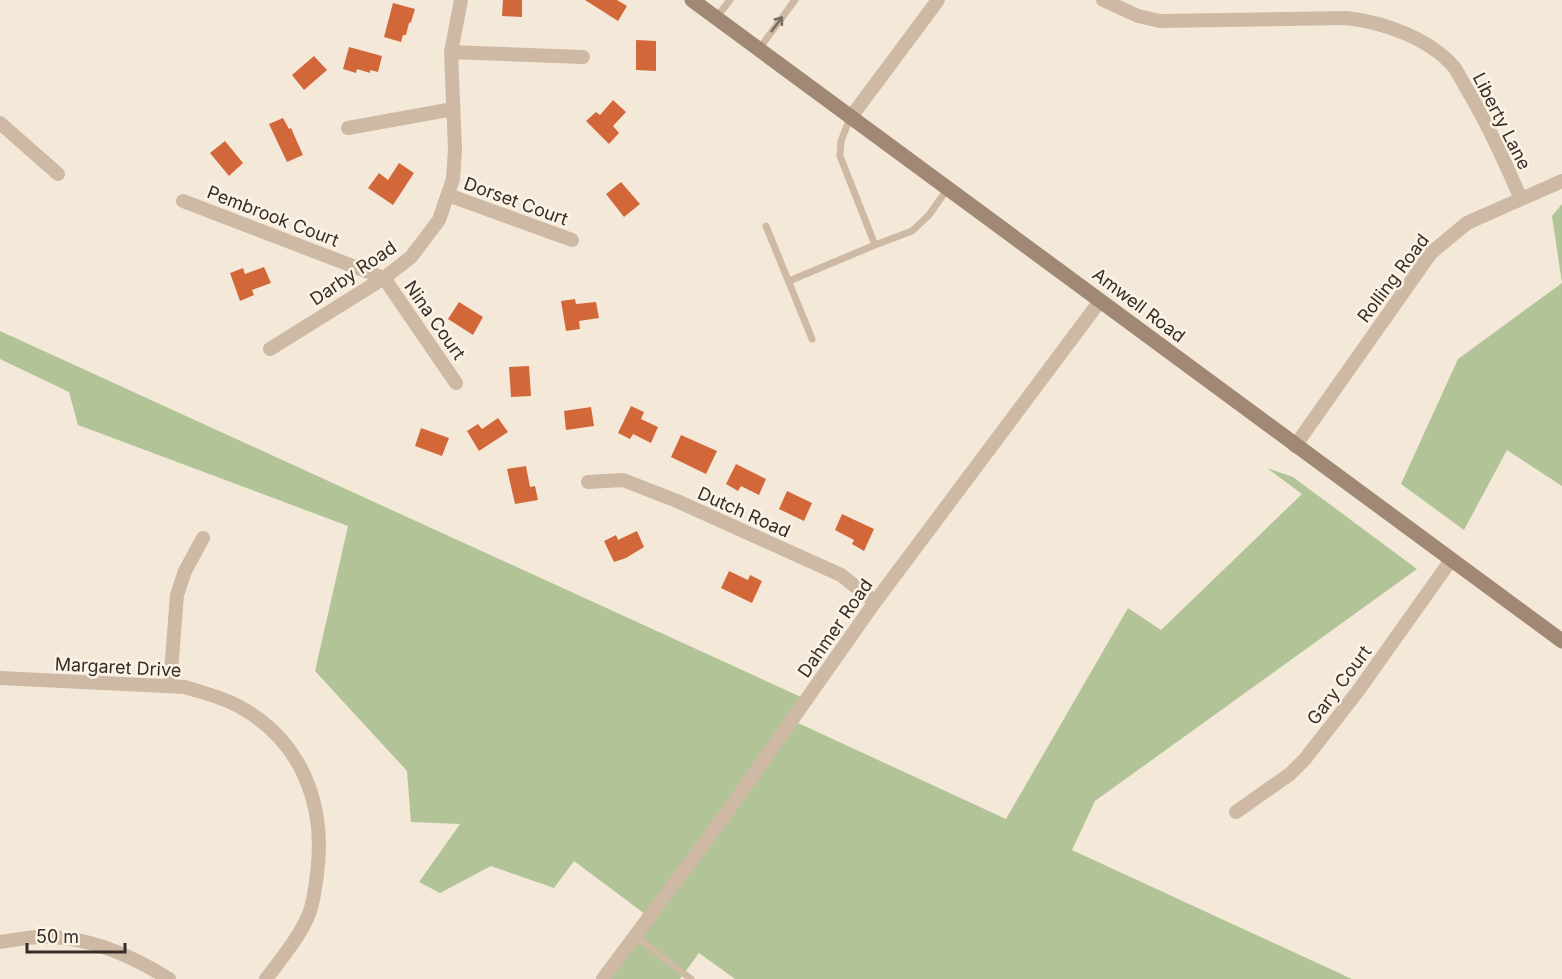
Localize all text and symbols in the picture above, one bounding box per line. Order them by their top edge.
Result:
one-way arrow [770,17,783,33]
street label: Liberty Lane [1469,69,1535,173]
street label: Dorset Court [461,172,571,230]
street label: Pembrook Court [204,181,342,251]
street label: Rolling Road [1353,230,1433,326]
street label: Darby Road [306,236,400,310]
street label: Amwell Road [1089,263,1189,347]
street label: Nina Court [400,277,470,363]
street label: Dutch Road [695,482,793,542]
street label: Dahmer Road [793,575,877,681]
street label: Gary Court [1303,641,1376,729]
street label: Margaret Drive [54,653,182,681]
scale bar [27,916,124,954]
text: 50 m [36,926,79,947]

